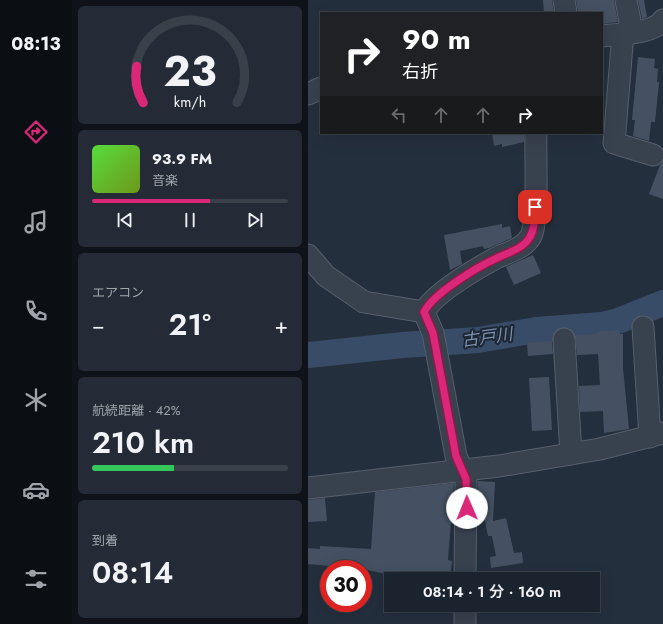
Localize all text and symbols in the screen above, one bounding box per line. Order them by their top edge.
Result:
text: 90 m [402,19,471,60]
icon: right [336,28,388,80]
text: 08:13 [11,31,61,57]
text: 23 [163,41,217,102]
text: 右折 [402,59,438,85]
text: km/h [174,91,206,111]
icon: left [388,104,410,126]
icon: ahead [430,104,452,126]
icon: ahead [472,104,494,126]
icon: right [514,104,536,126]
icon: directions [22,118,50,146]
text: 93.9 FM [152,148,212,170]
text: 音楽 [152,171,178,190]
pin [518,190,552,224]
icon: arrive [524,196,546,218]
icon: music [22,208,50,236]
icon: previous [114,209,136,231]
icon: pause [179,209,201,231]
icon: next [244,209,266,231]
text: エアコン [92,283,144,302]
icon: phone [22,297,50,325]
text: 21° [169,303,211,346]
text: − [92,309,105,341]
text: + [274,309,288,341]
water label: 古戸川 [460,321,516,352]
icon: climate [22,386,50,414]
text: 航続距離 · 42% [92,401,180,420]
text: 210 km [92,421,194,464]
icon: car [22,476,50,504]
position arrow [446,487,488,529]
text: 到着 [92,531,118,550]
text: 08:14 [92,551,173,594]
speed limit sign: 30 [320,560,372,612]
icon: filters [22,565,50,593]
text: 08:14 · 1 分 · 160 m [423,581,561,603]

